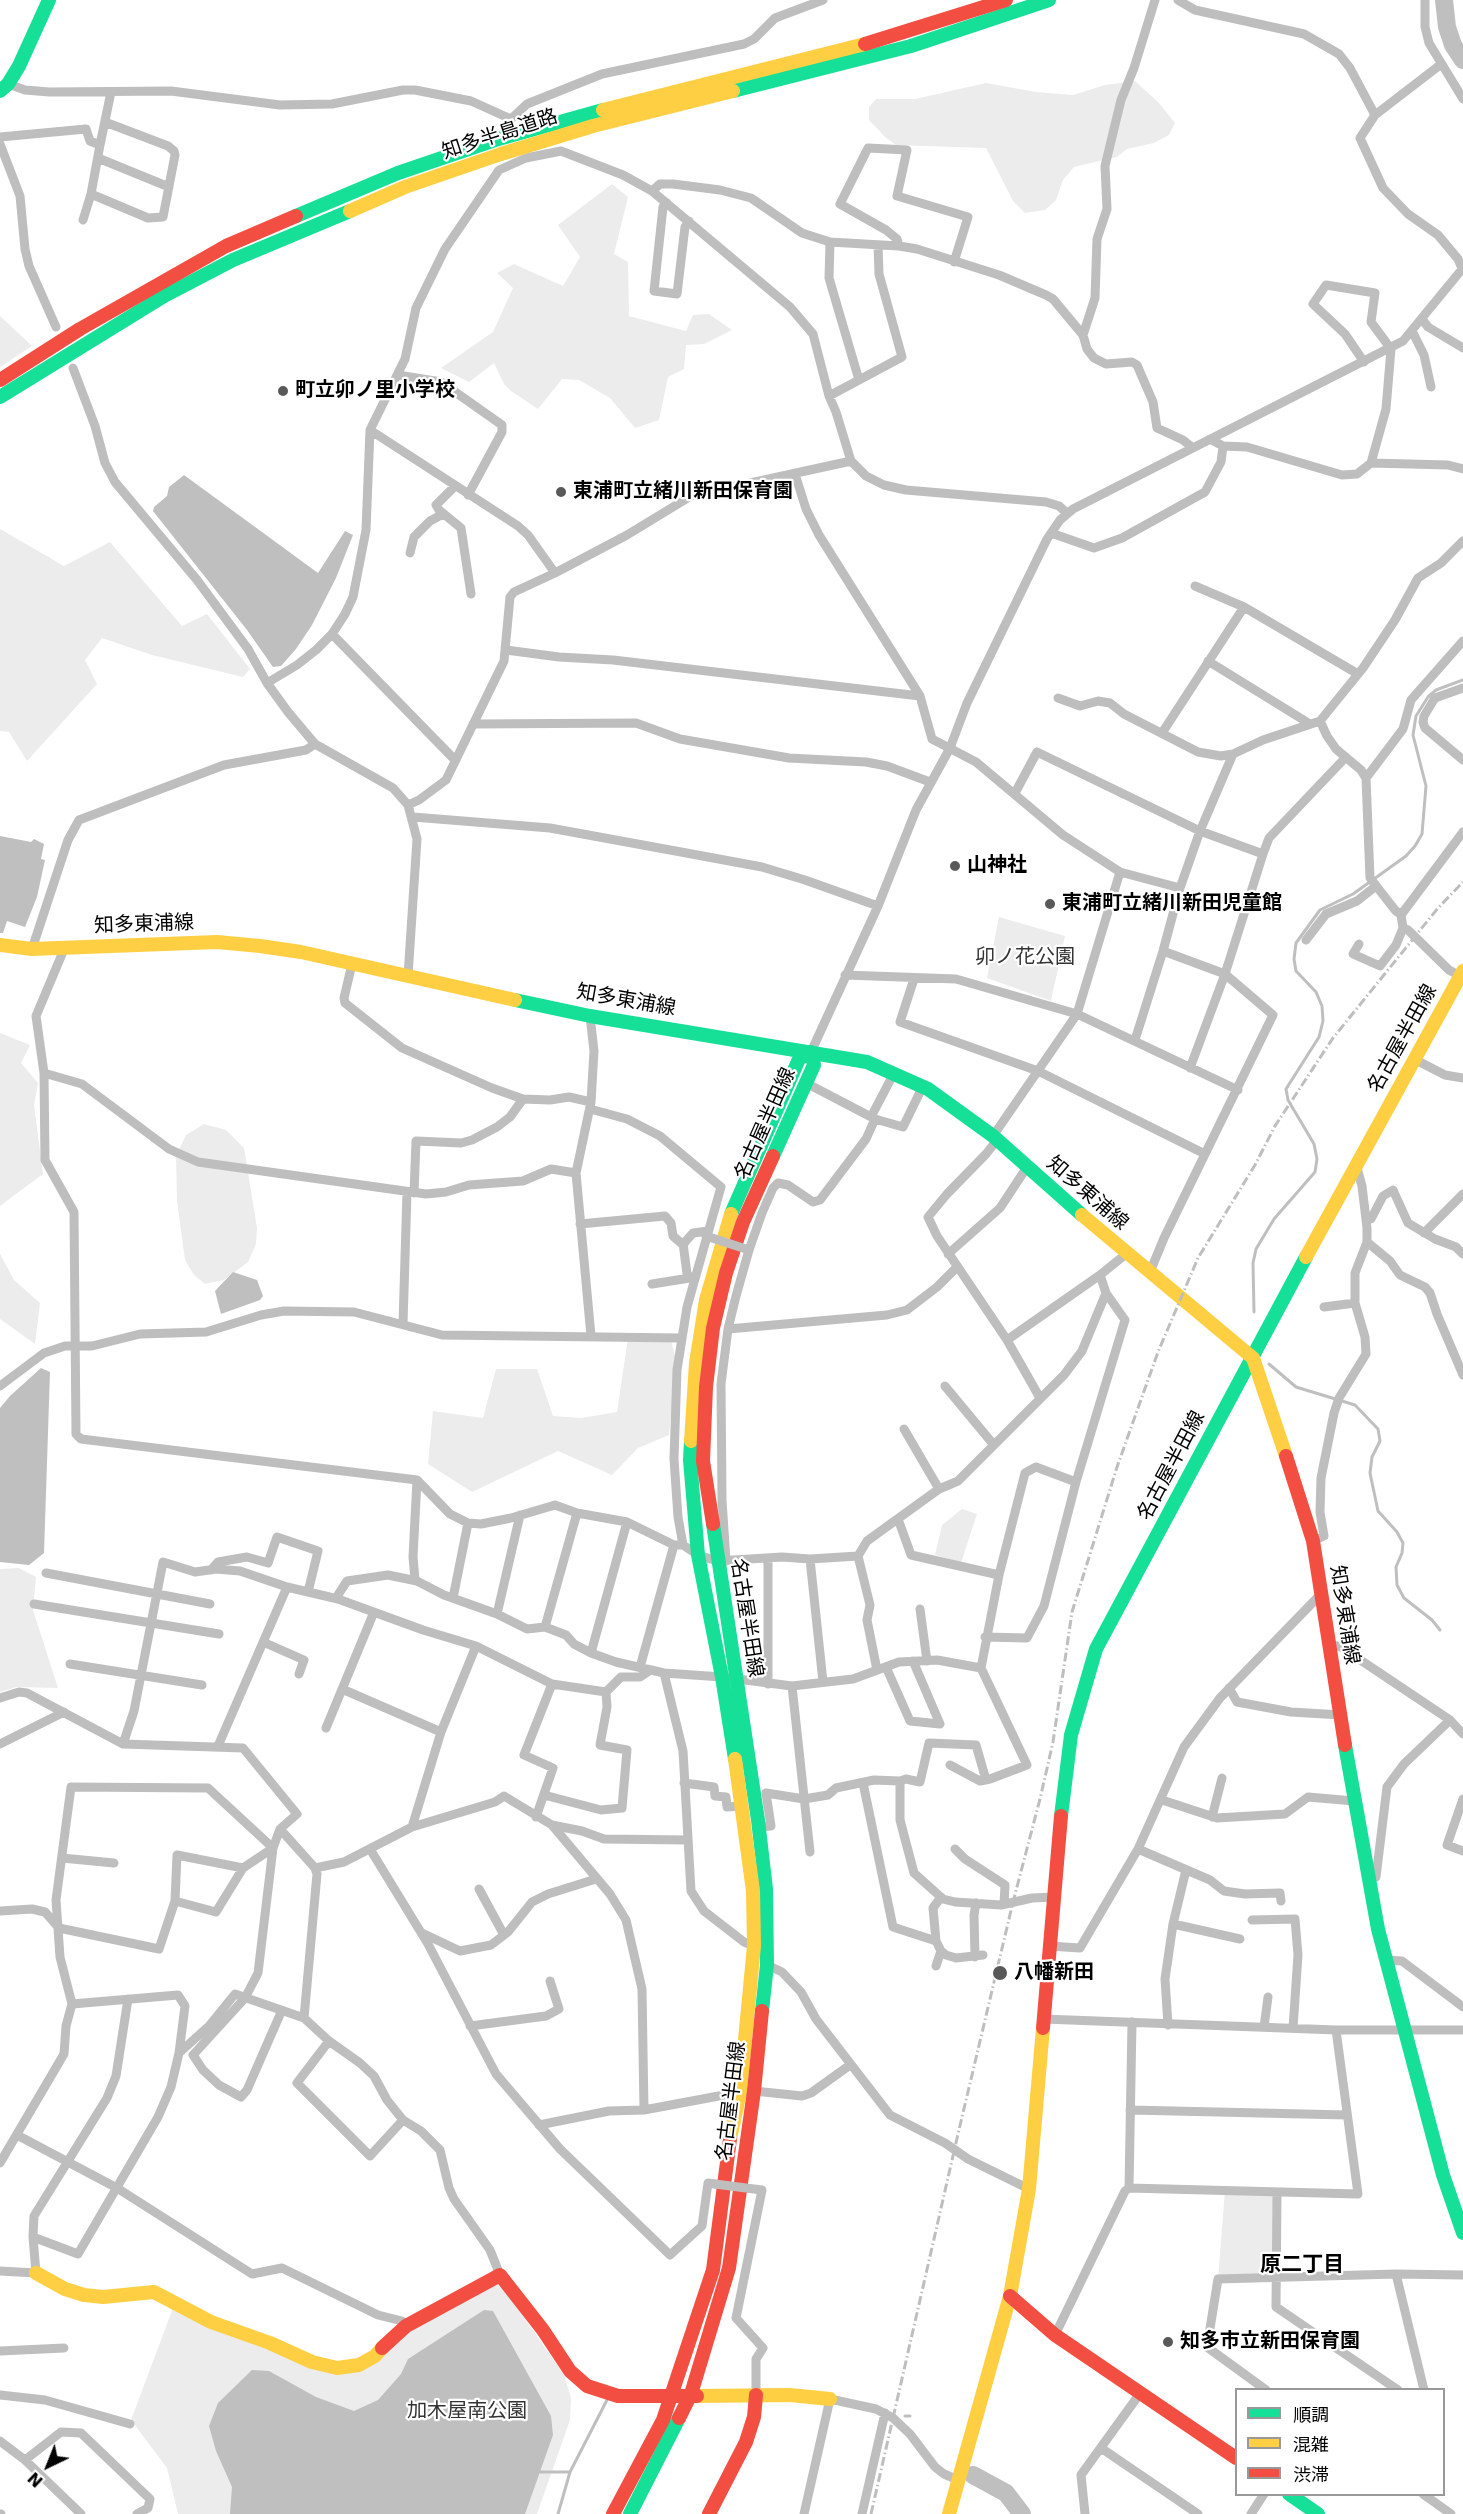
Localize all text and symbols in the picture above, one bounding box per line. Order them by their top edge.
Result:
street label: 知多半島道路 [439,105,561,165]
place label: 町立卯ノ里小学校 [295,379,455,403]
marker: 町立卯ノ里小学校 [276,384,290,398]
place label: 東浦町立緒川新田保育園 [573,480,793,504]
marker: 東浦町立緒川新田保育園 [554,485,568,499]
place label: 山神社 [967,854,1027,878]
marker: 山神社 [948,859,962,873]
place label: 東浦町立緒川新田児童館 [1062,892,1282,916]
marker: 東浦町立緒川新田児童館 [1043,897,1057,911]
street label: 知多東浦線 [94,911,194,939]
park label: 卯ノ花公園 [975,946,1075,970]
street label: 知多東浦線 [575,980,677,1022]
street label: 名古屋半田線 [1363,981,1443,1097]
street label: 名古屋半田線 [731,1064,801,1184]
street label: 知多東浦線 [1041,1152,1133,1236]
street label: 名古屋半田線 [1133,1407,1211,1525]
street label: 名古屋半田線 [725,1557,767,1679]
street label: 知多東浦線 [1324,1564,1364,1666]
place label: 八幡新田 [1014,1961,1094,1985]
marker: 八幡新田 [991,1964,1009,1982]
street label: 名古屋半田線 [713,2040,751,2162]
district label: 原二丁目 [1260,2253,1344,2279]
place label: 知多市立新田保育園 [1180,2330,1360,2354]
marker: 知多市立新田保育園 [1161,2335,1175,2349]
legend [1235,2388,1445,2496]
park label: 加木屋南公園 [407,2400,527,2424]
text: 順調 [1293,2404,1329,2425]
text: 混雑 [1293,2434,1329,2455]
north arrow [18,2436,78,2496]
text: 渋滞 [1293,2464,1329,2485]
text: N [24,2468,47,2491]

